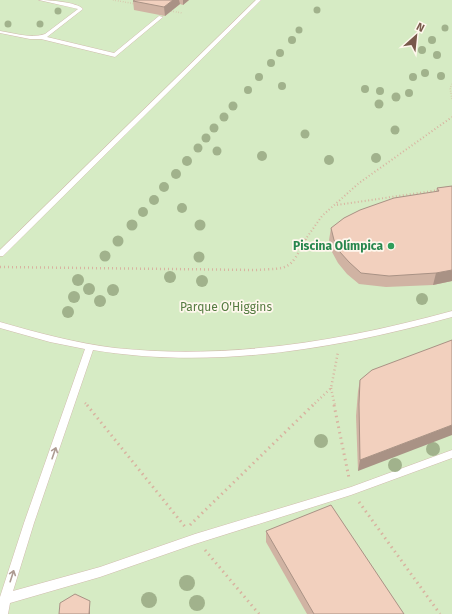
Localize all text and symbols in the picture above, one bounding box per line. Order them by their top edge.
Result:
north arrow [396,16,436,56]
text: N [414,20,427,35]
place label: Piscina Olímpica [293,239,383,253]
marker: Piscina Olímpica [386,241,396,251]
park label: Parque O'Higgins [180,300,272,314]
one-way arrow [50,448,58,460]
one-way arrow [9,570,16,583]

